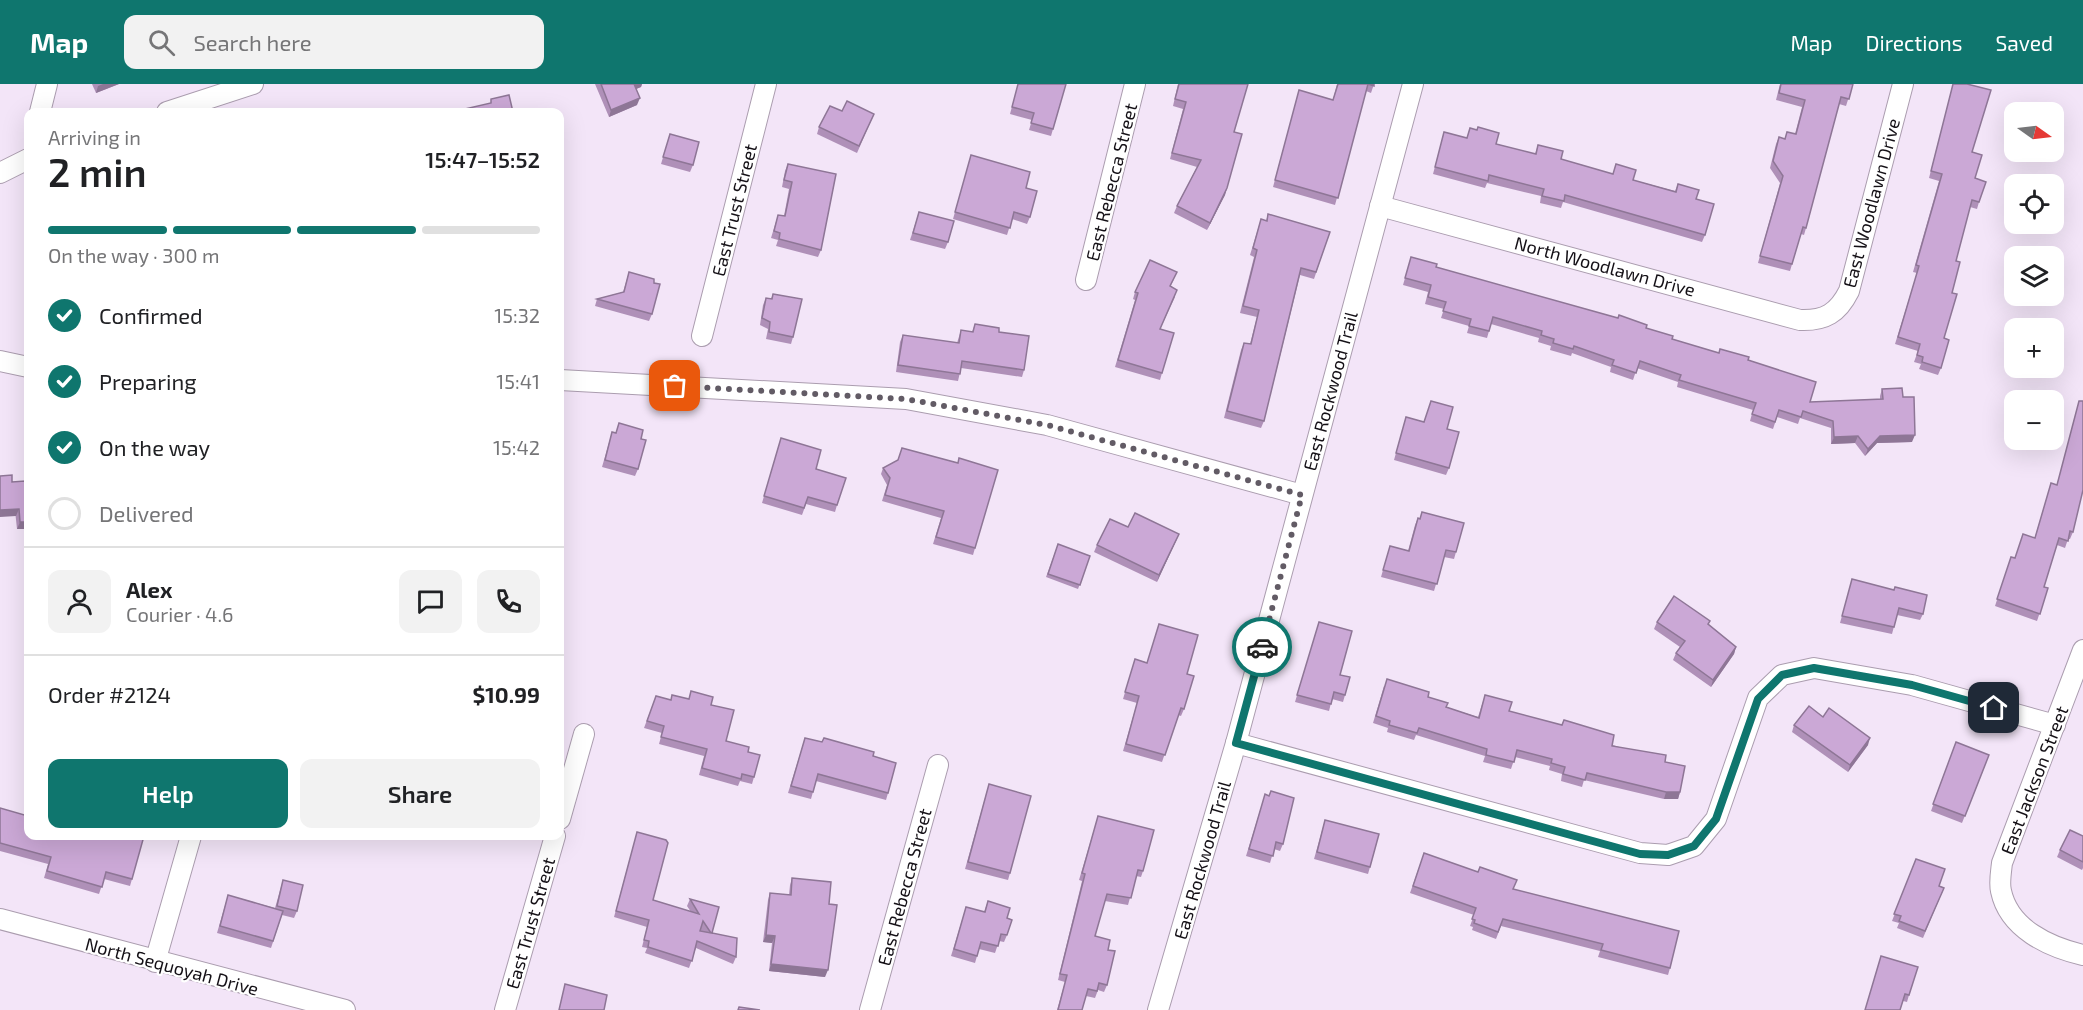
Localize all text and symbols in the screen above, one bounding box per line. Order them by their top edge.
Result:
search box [124,15,544,69]
text: Map [30,25,88,59]
icon: search [145,26,178,59]
text: Search here [193,29,312,55]
text: Map [1790,30,1833,55]
text: Directions [1866,30,1962,55]
text: Saved [1995,30,2053,55]
street label: East Rebecca Street [1081,101,1141,263]
north arrow [2004,102,2064,162]
map controls [2004,102,2064,450]
street label: East Woodlawn Drive [1838,116,1904,290]
text: Arriving in [48,125,141,149]
street label: East Trust Street [707,141,761,279]
text: 15:47–15:52 [425,146,540,172]
text: 2 min [48,148,147,195]
button: locate [2004,174,2064,234]
street label: North Woodlawn Drive [1512,231,1698,301]
text: On the way · 300 m [48,243,220,267]
button: layers [2004,246,2064,306]
icon: check [48,299,81,332]
text: Confirmed [99,302,203,328]
text: 15:32 [494,303,540,327]
street label: East Rockwood Trail [1298,308,1362,473]
button: + [2004,318,2064,378]
pin [649,360,700,411]
icon: check [48,365,81,398]
text: Preparing [99,368,197,394]
text: 15:41 [496,369,540,393]
icon: bag [658,369,691,402]
button: − [2004,390,2064,450]
icon: check [48,431,81,464]
text: On the way [99,434,210,460]
text: 15:42 [493,435,540,459]
text: Delivered [99,500,194,526]
button: person [48,570,111,633]
button: chat [399,570,462,633]
button: phone [477,570,540,633]
text: Alex [126,576,172,602]
text: Courier · 4.6 [126,602,233,626]
courier [1232,617,1292,677]
icon: car [1246,631,1279,664]
text: Order #2124 [48,681,171,707]
text: $10.99 [473,681,540,707]
pin [1968,682,2019,733]
icon: home [1977,691,2010,724]
street label: East Jackson Street [1996,702,2073,857]
button: Help [48,759,288,828]
button: Share [300,759,540,828]
street label: East Rockwood Trail [1169,778,1235,942]
street label: East Rebecca Street [872,806,936,968]
street label: East Trust Street [501,855,559,991]
street label: North Sequoyah Drive [83,932,261,1000]

